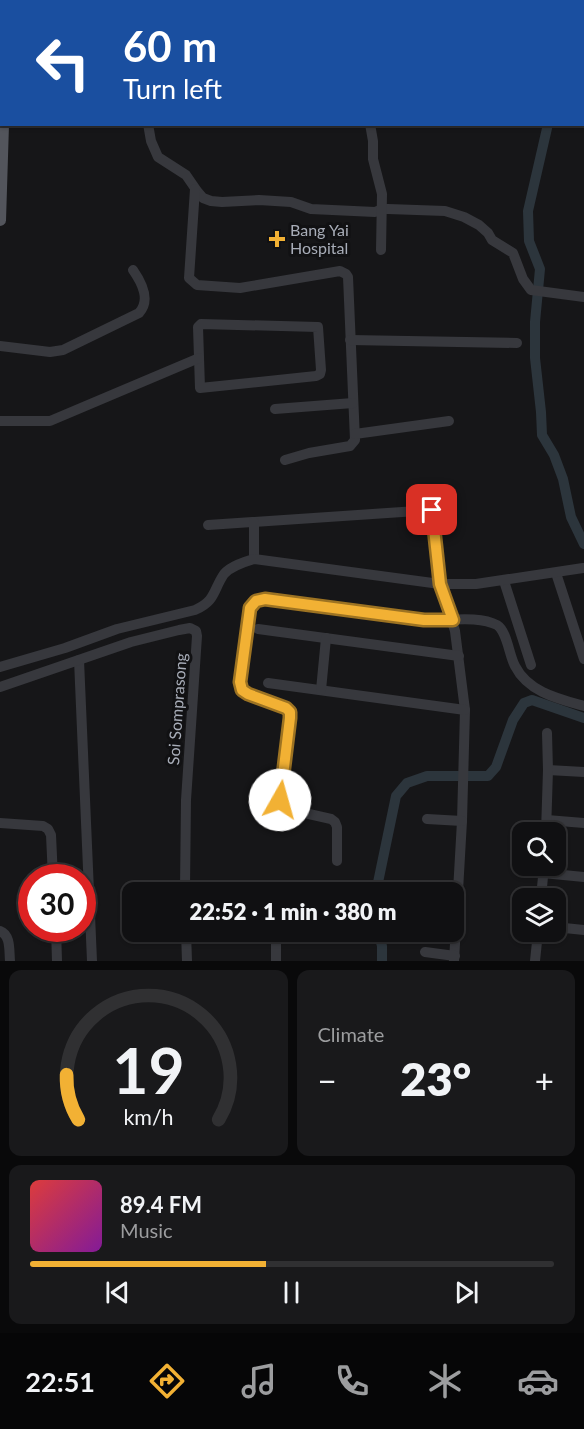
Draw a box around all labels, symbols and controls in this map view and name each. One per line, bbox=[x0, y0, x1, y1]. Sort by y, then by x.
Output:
text: 60 m bbox=[123, 21, 217, 71]
icon: left bbox=[24, 24, 102, 102]
text: Turn left bbox=[123, 72, 222, 105]
place label: Bang Yai Hospital bbox=[290, 220, 349, 257]
marker: Bang Yai Hospital bbox=[268, 230, 286, 248]
pin bbox=[406, 484, 457, 535]
icon: arrive bbox=[415, 493, 448, 526]
street label: Soi Somprasong bbox=[163, 652, 190, 766]
position arrow bbox=[248, 768, 312, 832]
map controls bbox=[512, 822, 566, 942]
button: search bbox=[512, 822, 566, 876]
speed limit sign: 30 bbox=[18, 864, 96, 942]
button: layers bbox=[512, 888, 566, 942]
text: 22:52 · 1 min · 380 m bbox=[190, 898, 396, 925]
text: Climate bbox=[318, 1022, 384, 1046]
text: 19 bbox=[112, 1032, 184, 1107]
text: 23° bbox=[400, 1052, 471, 1106]
text: − bbox=[318, 1060, 337, 1100]
text: + bbox=[535, 1060, 554, 1100]
text: km/h bbox=[123, 1104, 173, 1130]
text: 89.4 FM bbox=[120, 1191, 202, 1218]
text: Music bbox=[120, 1218, 173, 1242]
icon: previous bbox=[101, 1276, 134, 1309]
icon: pause bbox=[275, 1276, 308, 1309]
icon: next bbox=[450, 1276, 483, 1309]
icon: directions bbox=[146, 1360, 188, 1402]
icon: music bbox=[238, 1360, 280, 1402]
icon: phone bbox=[331, 1360, 373, 1402]
icon: climate bbox=[424, 1360, 466, 1402]
icon: car bbox=[517, 1360, 559, 1402]
text: 22:51 bbox=[25, 1365, 95, 1398]

